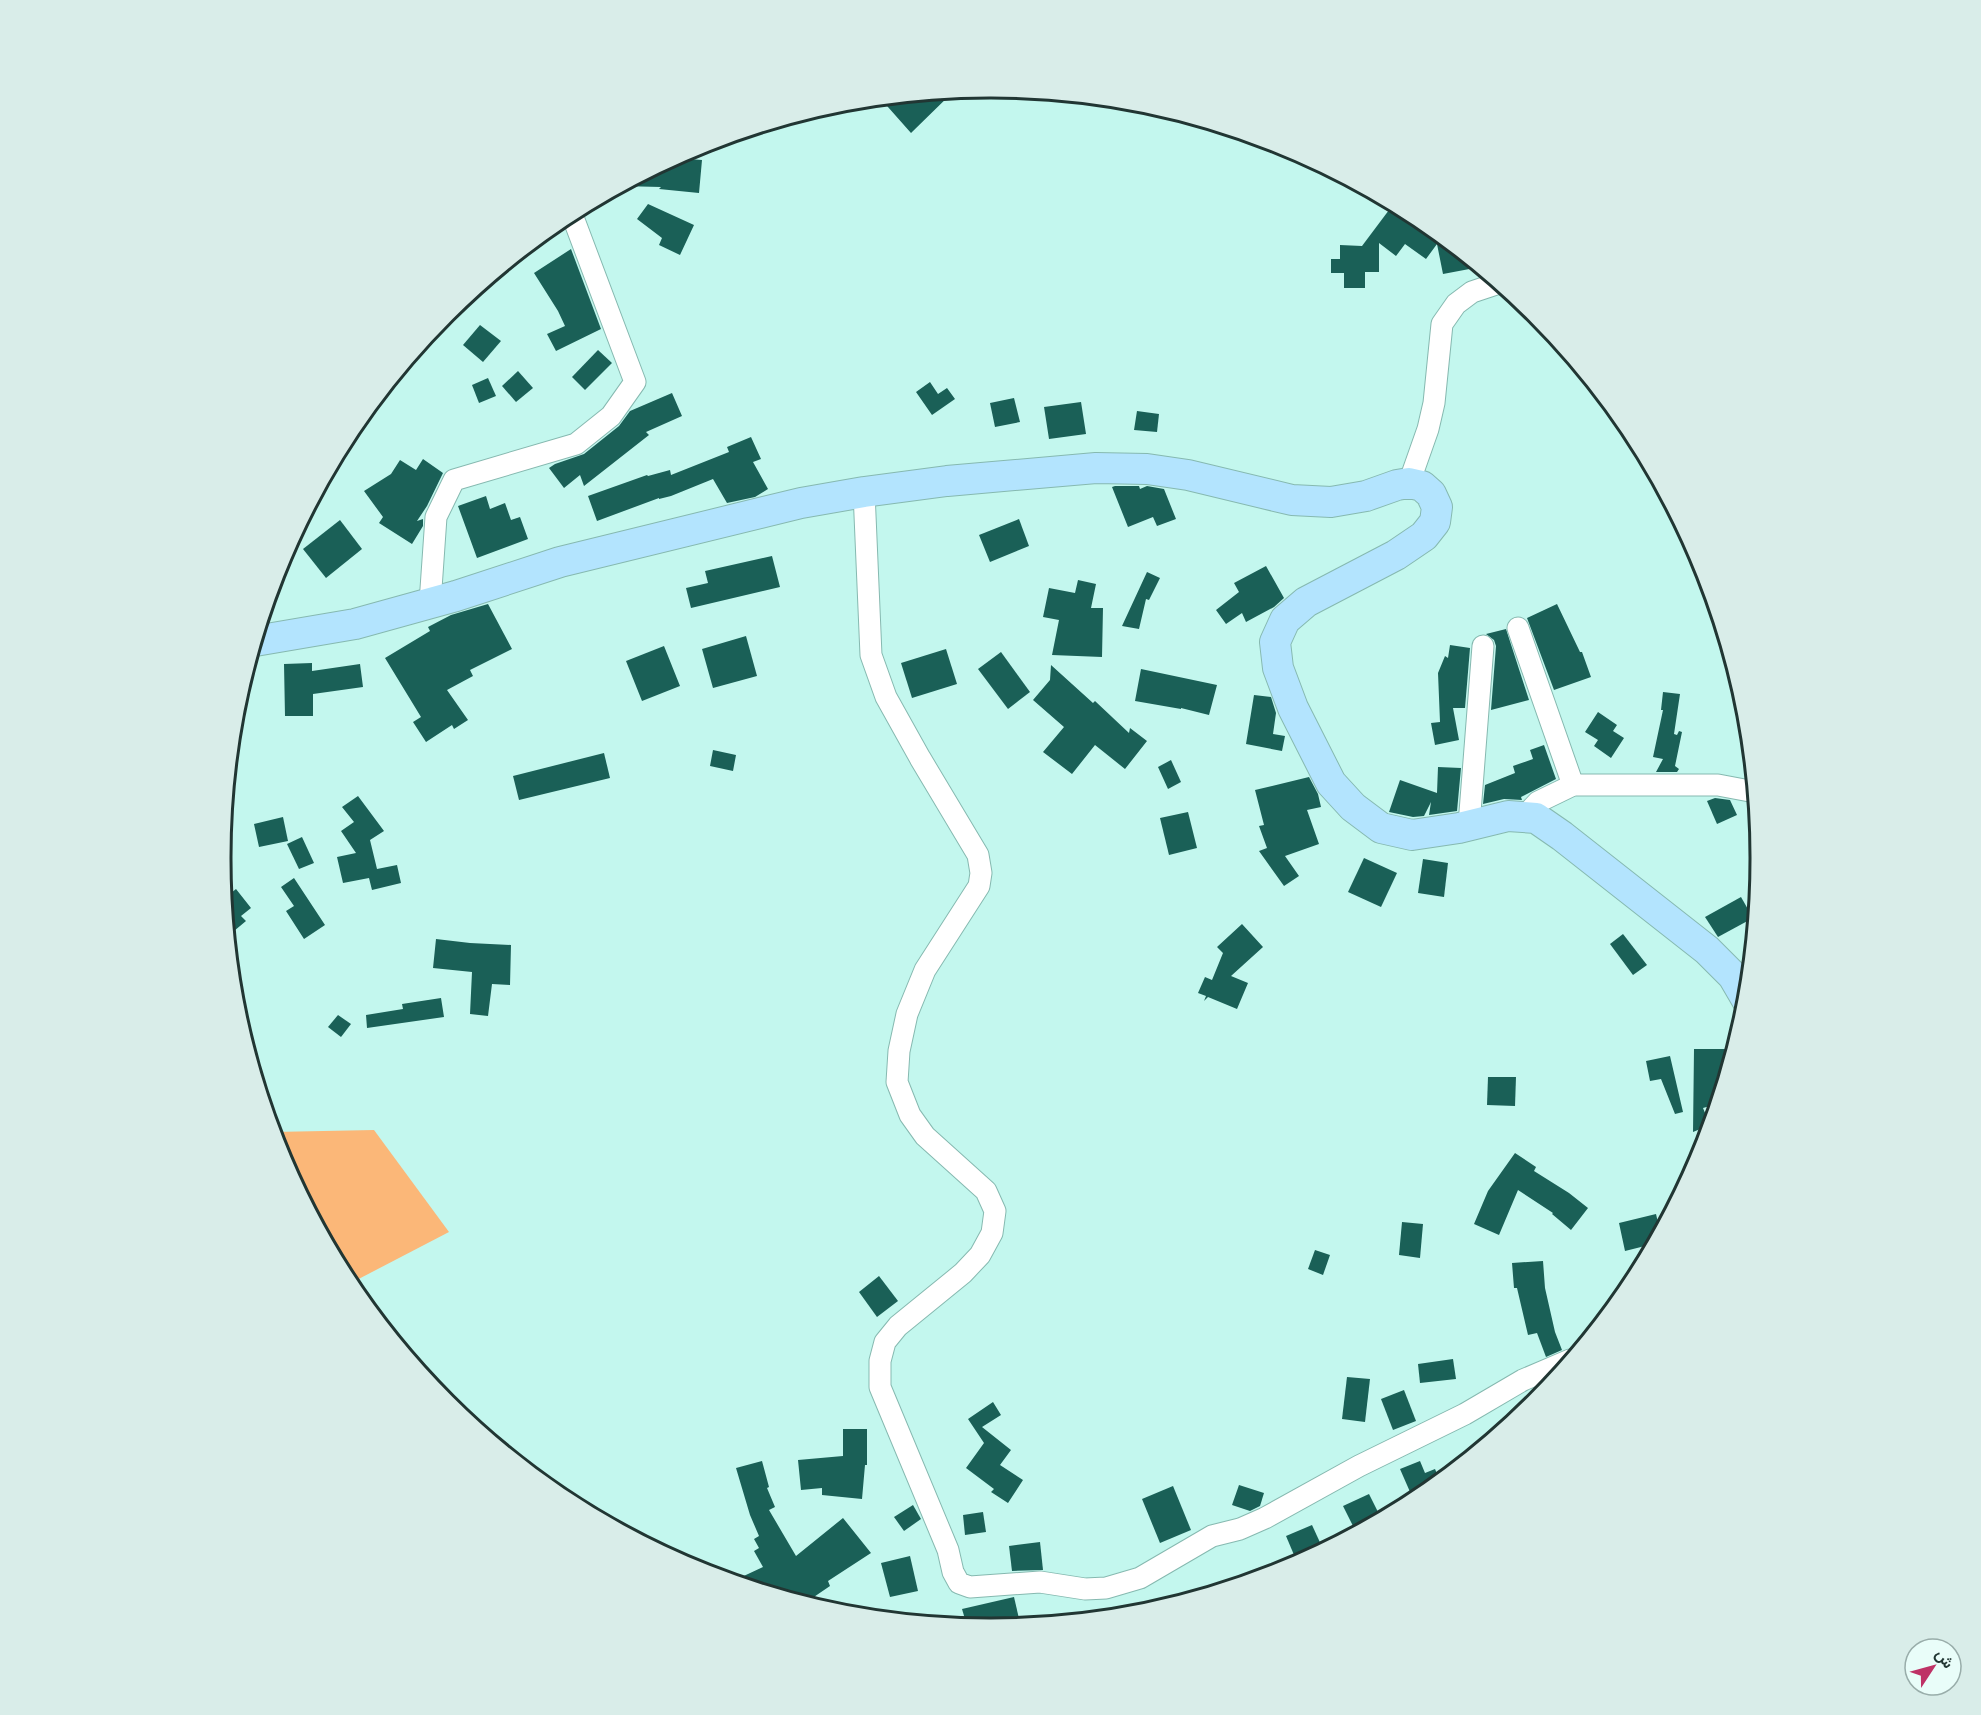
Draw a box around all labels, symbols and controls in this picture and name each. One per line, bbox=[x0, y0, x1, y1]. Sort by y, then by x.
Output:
north arrow bbox=[1903, 1637, 1963, 1697]
text: ش bbox=[1931, 1645, 1958, 1672]

